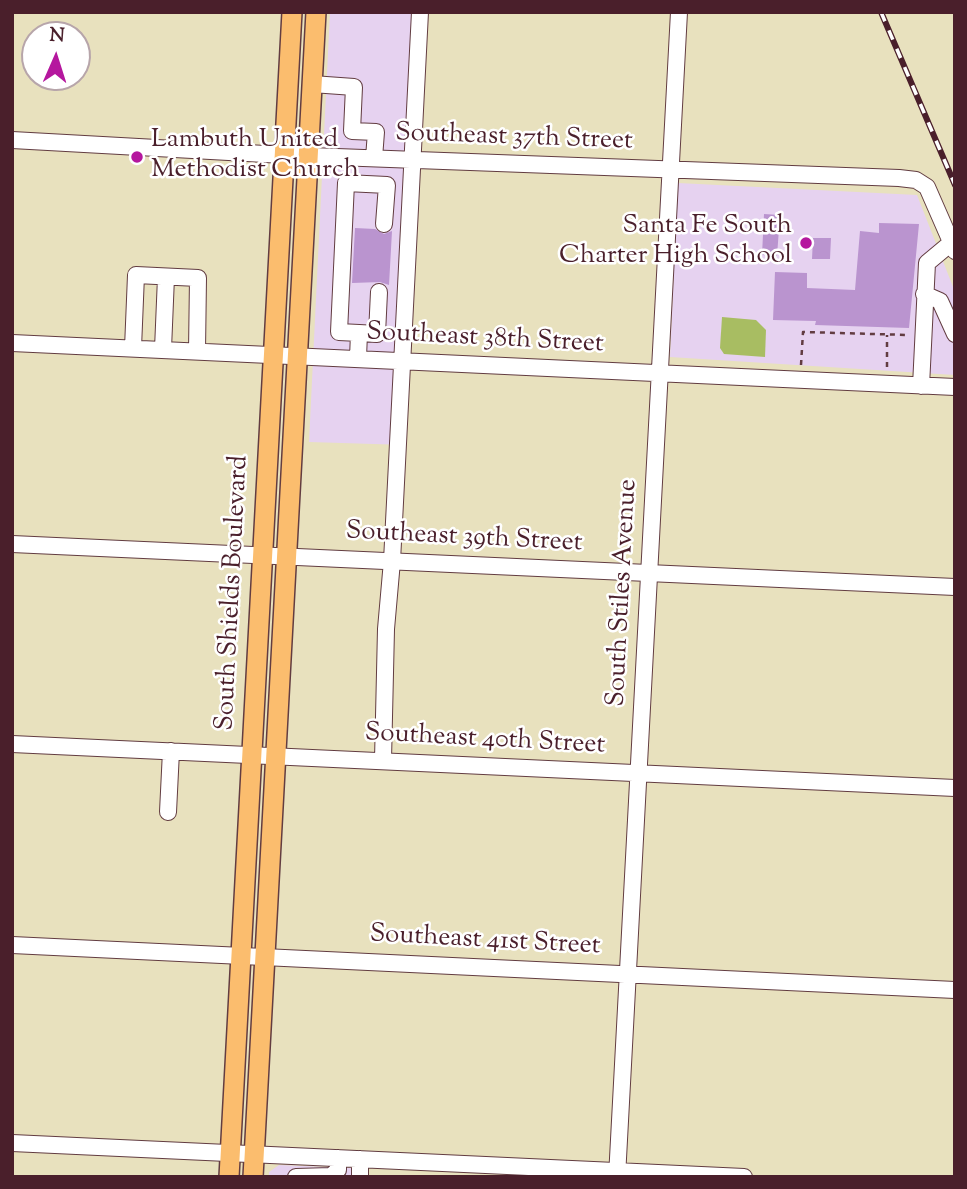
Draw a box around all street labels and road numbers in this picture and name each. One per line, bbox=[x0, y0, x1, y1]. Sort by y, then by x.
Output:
street label: Southeast 37th Street bbox=[395, 119, 633, 159]
street label: Southeast 38th Street bbox=[366, 318, 604, 362]
street label: South Shields Boulevard bbox=[211, 454, 257, 732]
street label: South Stiles Avenue bbox=[602, 478, 646, 708]
street label: Southeast 39th Street bbox=[345, 517, 583, 561]
street label: Southeast 40th Street bbox=[364, 719, 606, 763]
street label: Southeast 41st Street bbox=[369, 920, 601, 964]

